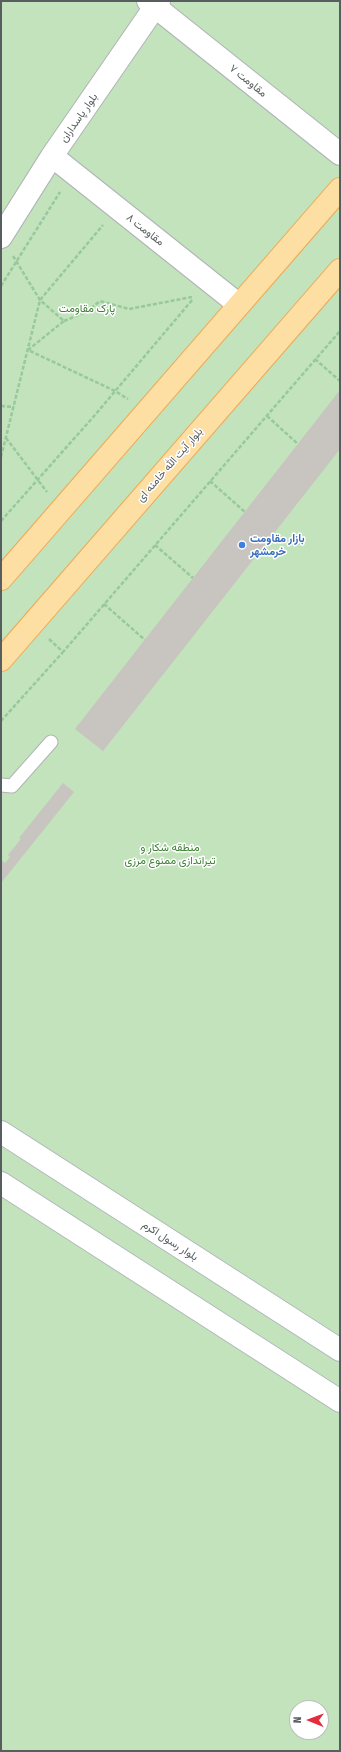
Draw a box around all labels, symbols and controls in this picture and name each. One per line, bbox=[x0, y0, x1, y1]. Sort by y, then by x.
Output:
street label: مقاومت ۷ bbox=[227, 62, 269, 100]
street label: بلوار پاسداران bbox=[57, 91, 101, 145]
street label: مقاومت ۸ bbox=[124, 211, 166, 249]
park label: پارک مقاومت bbox=[59, 302, 115, 316]
street label: بلوار آیت الله خامنه ای bbox=[134, 425, 206, 505]
place label: بازار مقاومت خرمشهر bbox=[250, 532, 305, 558]
marker: بازار مقاومت خرمشهر bbox=[237, 540, 247, 550]
park label: منطقه شکار و تیراندازی ممنوع مرزی bbox=[124, 841, 216, 867]
street label: بلوار رسول اکرم bbox=[140, 1218, 200, 1264]
north arrow bbox=[289, 1700, 329, 1740]
text: N bbox=[291, 1716, 304, 1723]

